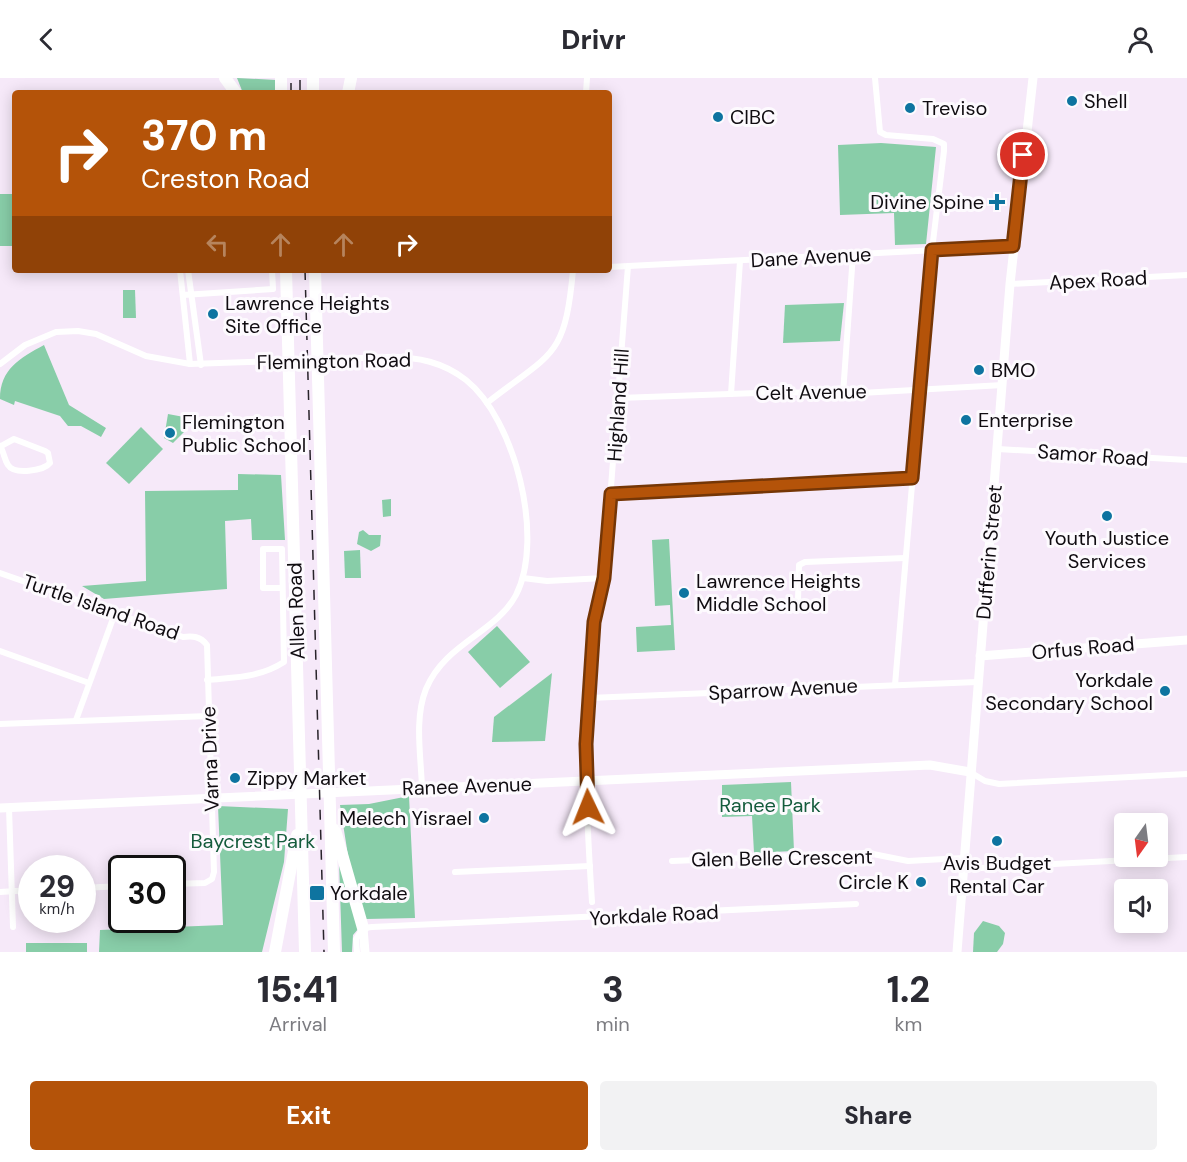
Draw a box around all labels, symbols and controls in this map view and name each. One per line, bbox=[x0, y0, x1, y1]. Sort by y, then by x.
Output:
text: Drivr bbox=[561, 22, 626, 57]
icon: back bbox=[30, 23, 63, 56]
icon: person bbox=[1124, 23, 1157, 56]
place label: Shell bbox=[1084, 88, 1127, 114]
marker: Shell bbox=[1065, 94, 1079, 108]
place label: Treviso bbox=[922, 95, 987, 121]
marker: Treviso bbox=[903, 101, 917, 115]
place label: CIBC bbox=[730, 104, 775, 130]
text: 370 m bbox=[141, 108, 267, 163]
marker: CIBC bbox=[711, 110, 725, 124]
icon: right bbox=[42, 114, 120, 192]
pin bbox=[997, 129, 1048, 180]
icon: arrive bbox=[1006, 138, 1039, 171]
text: Creston Road bbox=[141, 161, 310, 196]
place label: Divine Spine bbox=[870, 189, 984, 215]
marker: Divine Spine bbox=[988, 193, 1006, 211]
icon: left bbox=[201, 228, 234, 261]
icon: ahead bbox=[264, 228, 297, 261]
icon: ahead bbox=[327, 228, 360, 261]
icon: right bbox=[390, 228, 423, 261]
street label: Dane Avenue bbox=[750, 241, 872, 273]
street label: Apex Road bbox=[1048, 264, 1148, 296]
place label: Lawrence Heights Site Office bbox=[225, 290, 390, 339]
marker: Lawrence Heights Site Office bbox=[206, 307, 220, 321]
street label: Flemington Road bbox=[257, 347, 411, 375]
street label: Highland Hill bbox=[601, 348, 635, 462]
place label: BMO bbox=[991, 357, 1035, 383]
marker: BMO bbox=[972, 363, 986, 377]
street label: Celt Avenue bbox=[755, 378, 867, 406]
place label: Enterprise bbox=[978, 407, 1073, 433]
place label: Flemington Public School bbox=[182, 409, 306, 458]
marker: Enterprise bbox=[959, 413, 973, 427]
marker: Flemington Public School bbox=[163, 426, 177, 440]
street label: Samor Road bbox=[1037, 438, 1149, 472]
street label: Dufferin Street bbox=[970, 483, 1008, 621]
marker: Youth Justice Services bbox=[1100, 509, 1114, 523]
place label: Youth Justice Services bbox=[1045, 525, 1169, 574]
street label: Allen Road bbox=[281, 562, 311, 660]
street label: Turtle Island Road bbox=[19, 568, 183, 646]
place label: Lawrence Heights Middle School bbox=[696, 568, 861, 617]
marker: Lawrence Heights Middle School bbox=[677, 586, 691, 600]
street label: Orfus Road bbox=[1031, 631, 1135, 665]
place label: Yorkdale Secondary School bbox=[985, 667, 1153, 716]
street label: Sparrow Avenue bbox=[708, 672, 858, 706]
marker: Yorkdale Secondary School bbox=[1158, 684, 1172, 698]
street label: Varna Drive bbox=[195, 706, 225, 812]
place label: Zippy Market bbox=[247, 765, 367, 791]
marker: Zippy Market bbox=[228, 771, 242, 785]
street label: Ranee Avenue bbox=[402, 771, 532, 801]
position arrow bbox=[556, 775, 620, 839]
park label: Ranee Park bbox=[719, 792, 821, 818]
place label: Melech Yisrael bbox=[339, 805, 472, 831]
marker: Melech Yisrael bbox=[477, 811, 491, 825]
north arrow bbox=[1114, 813, 1168, 867]
map controls bbox=[1114, 813, 1168, 933]
park label: Baycrest Park bbox=[191, 828, 315, 854]
marker: Avis Budget Rental Car bbox=[990, 834, 1004, 848]
street label: Glen Belle Crescent bbox=[691, 843, 873, 873]
place label: Avis Budget Rental Car bbox=[943, 850, 1051, 899]
speed limit sign: 30 bbox=[108, 855, 186, 933]
text: 29 bbox=[39, 867, 75, 906]
place label: Circle K bbox=[839, 869, 909, 895]
marker: Circle K bbox=[914, 875, 928, 889]
button: sound bbox=[1114, 879, 1168, 933]
place label: Yorkdale bbox=[330, 880, 408, 906]
marker: Yorkdale bbox=[308, 884, 326, 902]
text: km/h bbox=[39, 899, 75, 919]
street label: Yorkdale Road bbox=[589, 899, 719, 931]
text: 15:41 bbox=[257, 966, 339, 1013]
text: 3 bbox=[602, 966, 624, 1013]
text: 1.2 bbox=[887, 966, 930, 1013]
text: Arrival bbox=[269, 1011, 327, 1037]
text: min bbox=[596, 1011, 630, 1037]
text: km bbox=[894, 1011, 922, 1037]
button: Exit bbox=[30, 1081, 588, 1150]
button: Share bbox=[600, 1081, 1157, 1150]

